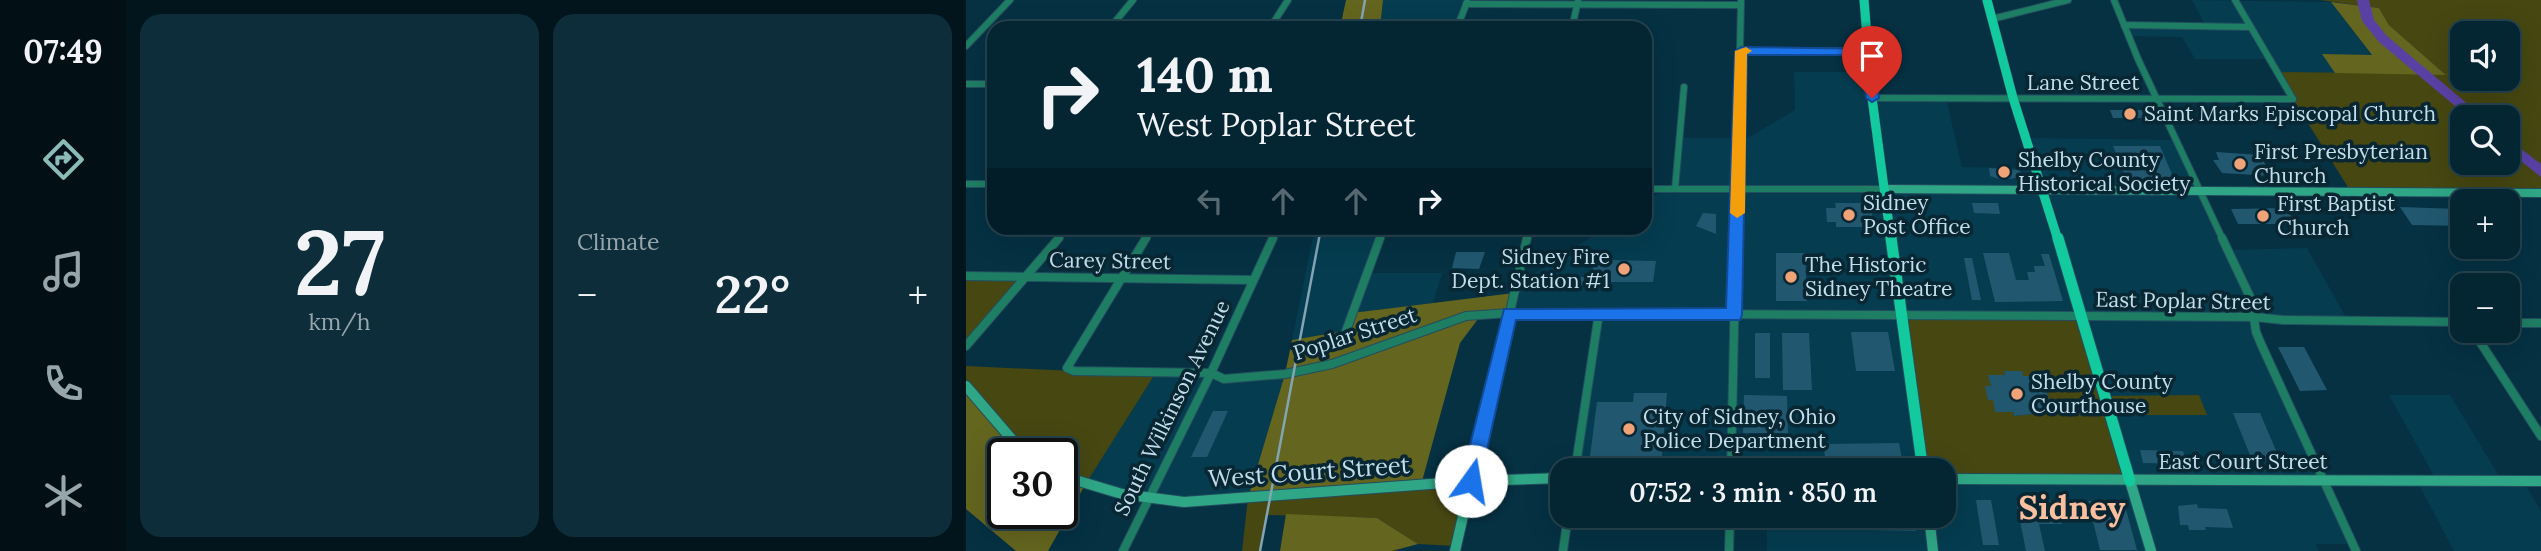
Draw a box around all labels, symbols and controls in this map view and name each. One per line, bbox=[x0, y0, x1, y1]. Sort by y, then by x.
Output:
map controls bbox=[2450, 21, 2520, 343]
button: sound bbox=[2450, 21, 2520, 91]
pin bbox=[1842, 26, 1902, 98]
text: 07:49 bbox=[23, 31, 103, 72]
icon: arrive bbox=[1853, 37, 1891, 75]
text: 140 m bbox=[1137, 43, 1273, 105]
icon: right bbox=[1022, 49, 1113, 140]
street label: Lane Street bbox=[2027, 69, 2140, 96]
place label: Saint Marks Episcopal Church bbox=[2144, 100, 2436, 127]
text: West Poplar Street bbox=[1137, 104, 1416, 145]
button: search bbox=[2450, 105, 2520, 175]
marker: Saint Marks Episcopal Church bbox=[2122, 106, 2138, 122]
icon: directions bbox=[39, 135, 88, 184]
place label: First Presbyterian Church bbox=[2254, 138, 2428, 189]
place label: Shelby County Historical Society bbox=[2018, 146, 2190, 197]
marker: First Presbyterian Church bbox=[2232, 156, 2248, 172]
marker: Shelby County Historical Society bbox=[1996, 164, 2012, 180]
icon: left bbox=[1191, 182, 1229, 220]
icon: ahead bbox=[1264, 182, 1302, 220]
icon: ahead bbox=[1337, 182, 1375, 220]
icon: right bbox=[1410, 182, 1448, 220]
place label: Sidney Post Office bbox=[1863, 189, 1971, 240]
button: + bbox=[2450, 189, 2520, 259]
place label: First Baptist Church bbox=[2277, 190, 2396, 241]
text: 27 bbox=[294, 203, 385, 320]
marker: Sidney Post Office bbox=[1841, 207, 1857, 223]
marker: First Baptist Church bbox=[2255, 208, 2271, 224]
text: Climate bbox=[577, 227, 659, 256]
place label: Sidney Fire Dept. Station #1 bbox=[1451, 243, 1610, 294]
street label: Carey Street bbox=[1049, 246, 1172, 275]
icon: music bbox=[39, 247, 88, 296]
place label: The Historic Sidney Theatre bbox=[1805, 251, 1952, 302]
text: 22° bbox=[715, 261, 790, 327]
marker: Sidney Fire Dept. Station #1 bbox=[1616, 261, 1632, 277]
marker: The Historic Sidney Theatre bbox=[1783, 269, 1799, 285]
text: − bbox=[577, 271, 597, 319]
text: + bbox=[908, 271, 928, 319]
button: − bbox=[2450, 273, 2520, 343]
street label: East Poplar Street bbox=[2095, 285, 2272, 316]
street label: South Wilkinson Avenue bbox=[1108, 296, 1236, 520]
street label: Poplar Street bbox=[1290, 301, 1421, 366]
text: km/h bbox=[308, 307, 371, 336]
icon: phone bbox=[39, 359, 88, 408]
place label: Shelby County Courthouse bbox=[2031, 368, 2173, 419]
marker: Shelby County Courthouse bbox=[2009, 386, 2025, 402]
place label: City of Sidney, Ohio Police Department bbox=[1643, 403, 1836, 454]
marker: City of Sidney, Ohio Police Department bbox=[1621, 421, 1637, 437]
speed limit sign: 30 bbox=[987, 438, 1078, 529]
position arrow bbox=[1434, 444, 1508, 518]
street label: East Court Street bbox=[2158, 448, 2328, 475]
street label: West Court Street bbox=[1207, 449, 1412, 494]
icon: climate bbox=[39, 471, 88, 520]
text: 07:52 · 3 min · 850 m bbox=[1629, 476, 1877, 509]
district label: Sidney bbox=[2019, 486, 2126, 528]

